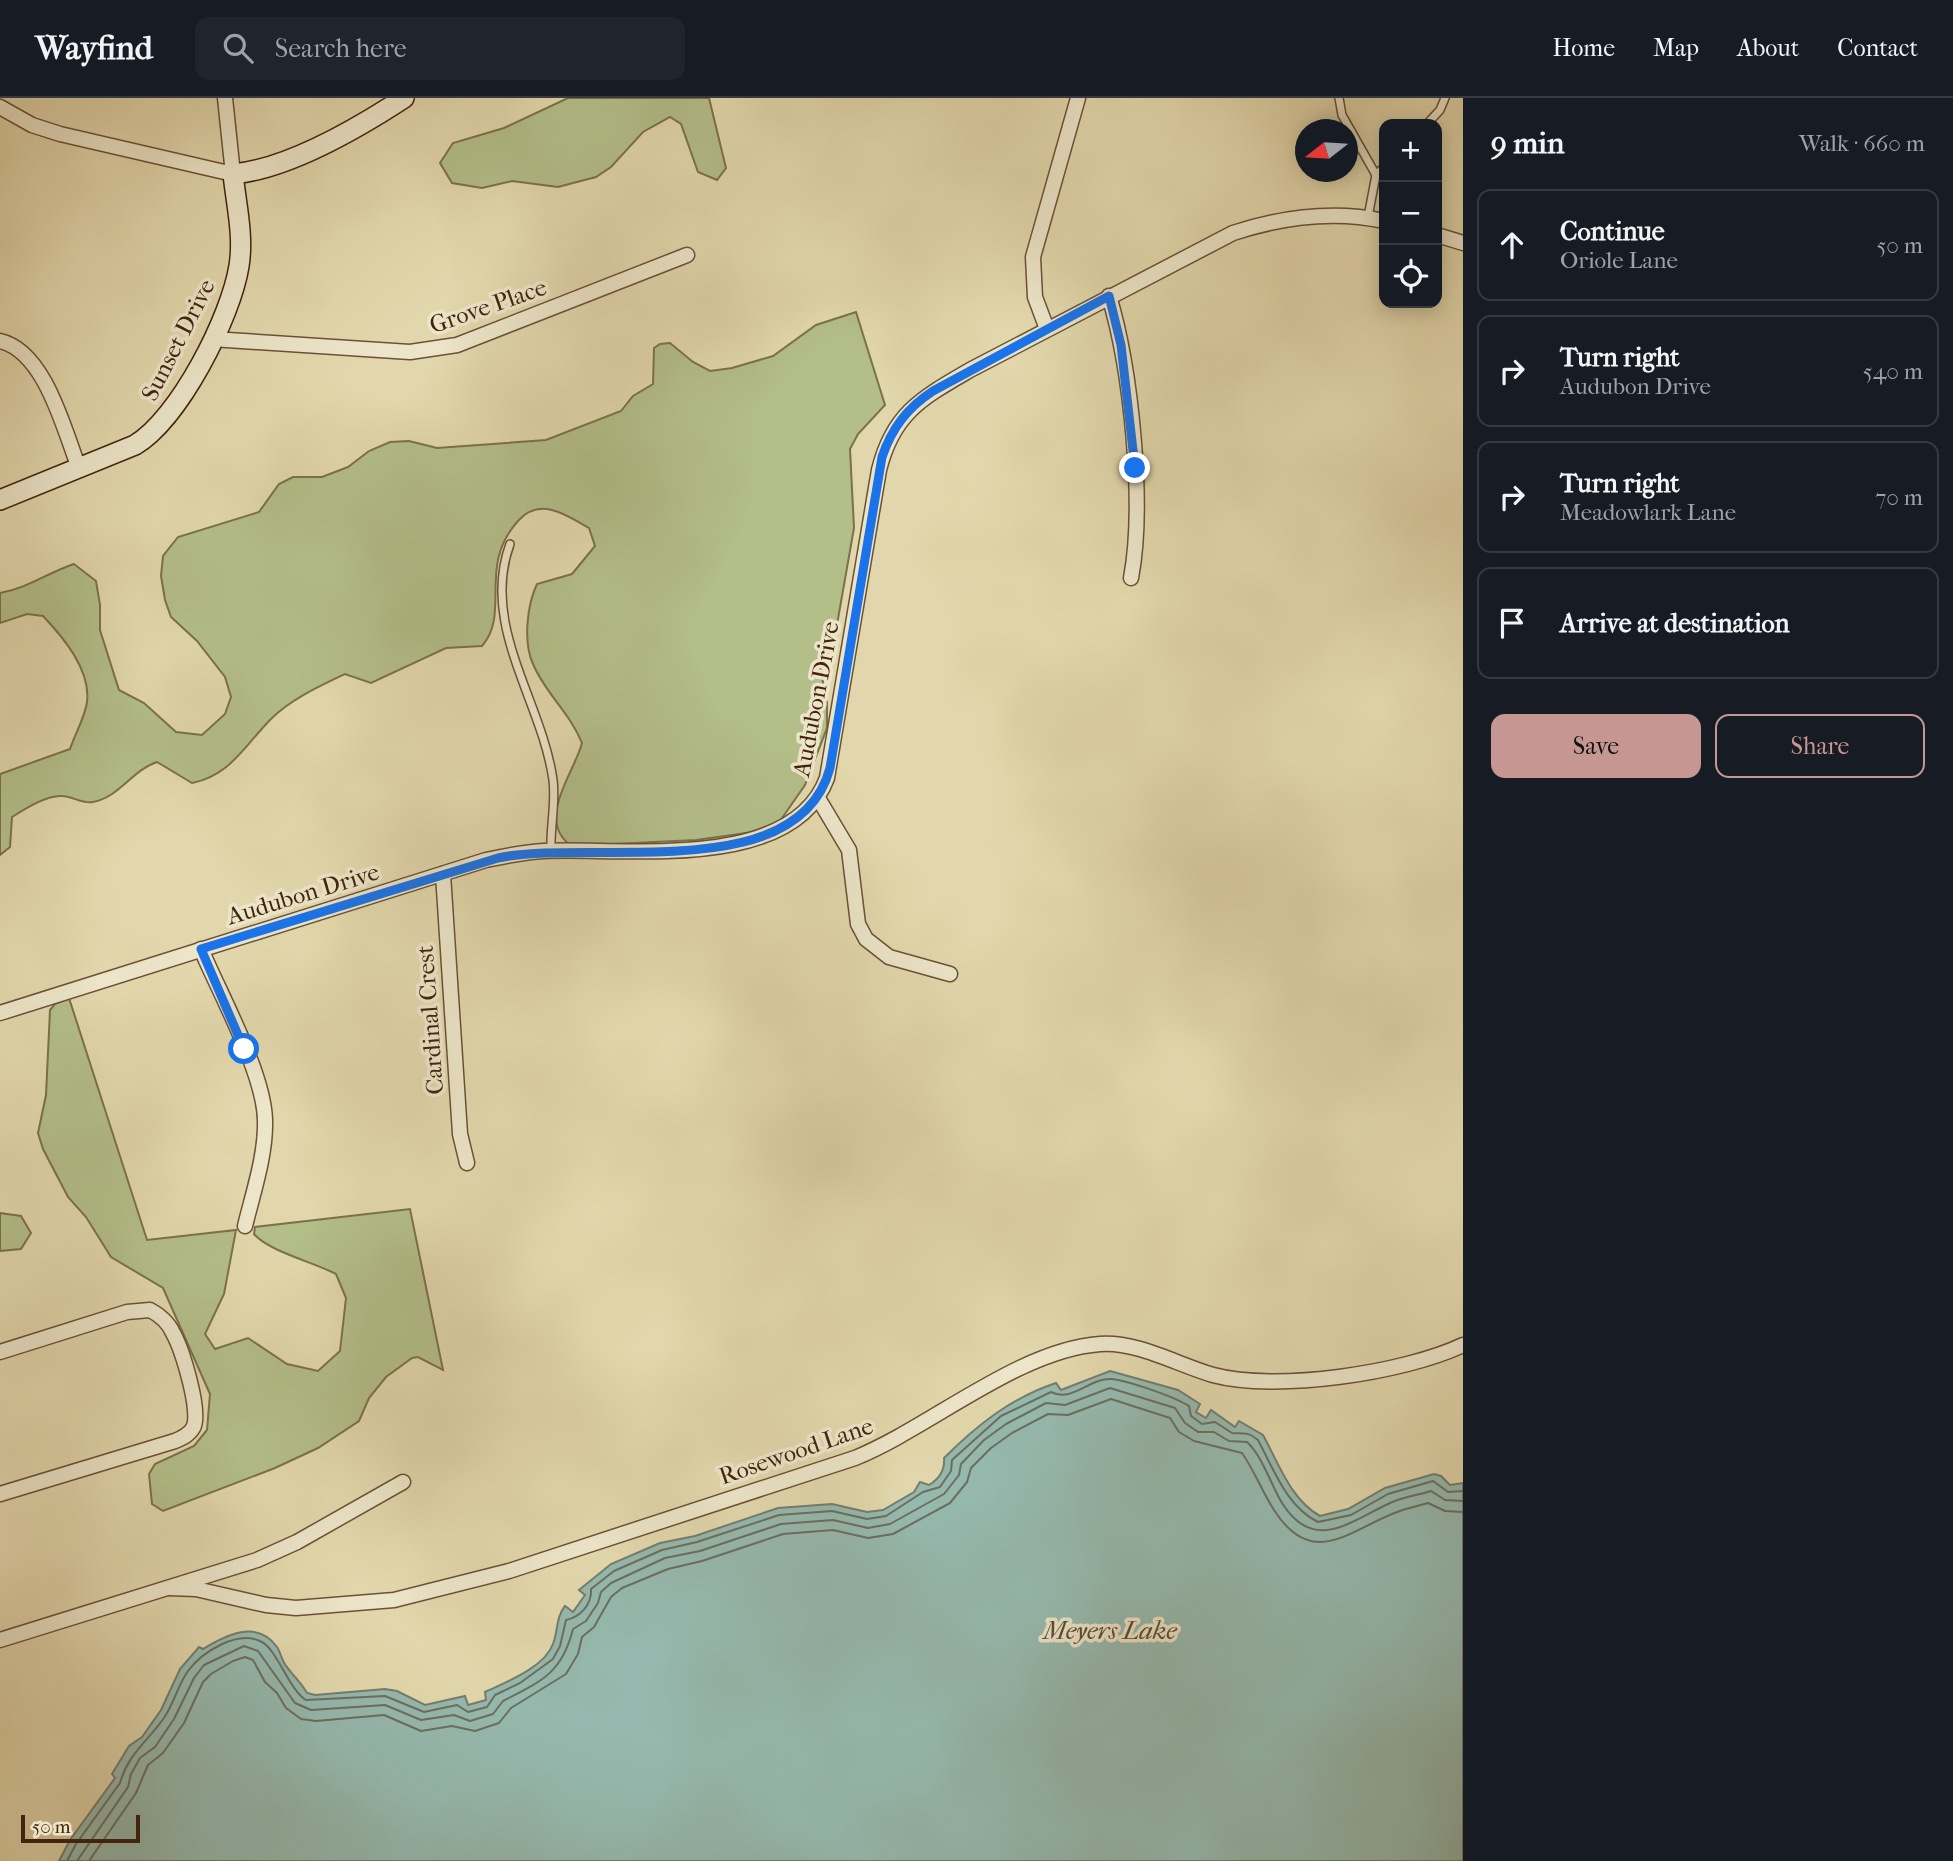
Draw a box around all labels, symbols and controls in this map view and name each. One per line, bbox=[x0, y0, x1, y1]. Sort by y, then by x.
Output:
search box bbox=[195, 17, 685, 80]
text: Wayfind bbox=[35, 29, 153, 68]
icon: search bbox=[219, 29, 257, 67]
text: Search here bbox=[275, 33, 407, 64]
text: Home bbox=[1553, 34, 1615, 62]
text: Map bbox=[1653, 34, 1699, 62]
text: About bbox=[1737, 34, 1799, 62]
text: Contact bbox=[1837, 34, 1918, 62]
north arrow bbox=[1295, 119, 1358, 182]
map controls bbox=[1379, 119, 1442, 308]
button: + bbox=[1379, 119, 1442, 182]
text: 9 min bbox=[1491, 126, 1564, 161]
text: Walk · 660 m bbox=[1799, 130, 1925, 157]
button: − bbox=[1379, 182, 1442, 245]
text: Continue bbox=[1560, 216, 1665, 247]
icon: ahead bbox=[1493, 226, 1531, 264]
text: 50 m bbox=[1876, 232, 1923, 259]
button: locate bbox=[1379, 245, 1442, 308]
text: Oriole Lane bbox=[1560, 247, 1678, 274]
street label: Grove Place bbox=[426, 273, 550, 339]
street label: Sunset Drive bbox=[135, 274, 221, 406]
text: Turn right bbox=[1560, 342, 1680, 373]
icon: right bbox=[1493, 352, 1531, 390]
text: 540 m bbox=[1863, 358, 1923, 385]
text: Audubon Drive bbox=[1560, 373, 1711, 400]
route end bbox=[1119, 452, 1150, 483]
text: Turn right bbox=[1560, 468, 1680, 499]
icon: right bbox=[1493, 478, 1531, 516]
text: 70 m bbox=[1875, 484, 1923, 511]
text: Meadowlark Lane bbox=[1560, 499, 1736, 526]
icon: arrive bbox=[1493, 604, 1531, 642]
text: Arrive at destination bbox=[1560, 608, 1790, 639]
street label: Audubon Drive bbox=[787, 619, 845, 780]
button: Save bbox=[1491, 714, 1701, 778]
button: Share bbox=[1715, 714, 1925, 778]
street label: Audubon Drive bbox=[223, 858, 383, 931]
street label: Cardinal Crest bbox=[411, 944, 449, 1096]
route start bbox=[228, 1033, 259, 1064]
street label: Rosewood Lane bbox=[715, 1412, 877, 1490]
water label: Meyers Lake bbox=[1041, 1615, 1178, 1646]
scale bar bbox=[21, 1812, 140, 1844]
text: 50 m bbox=[32, 1816, 71, 1838]

